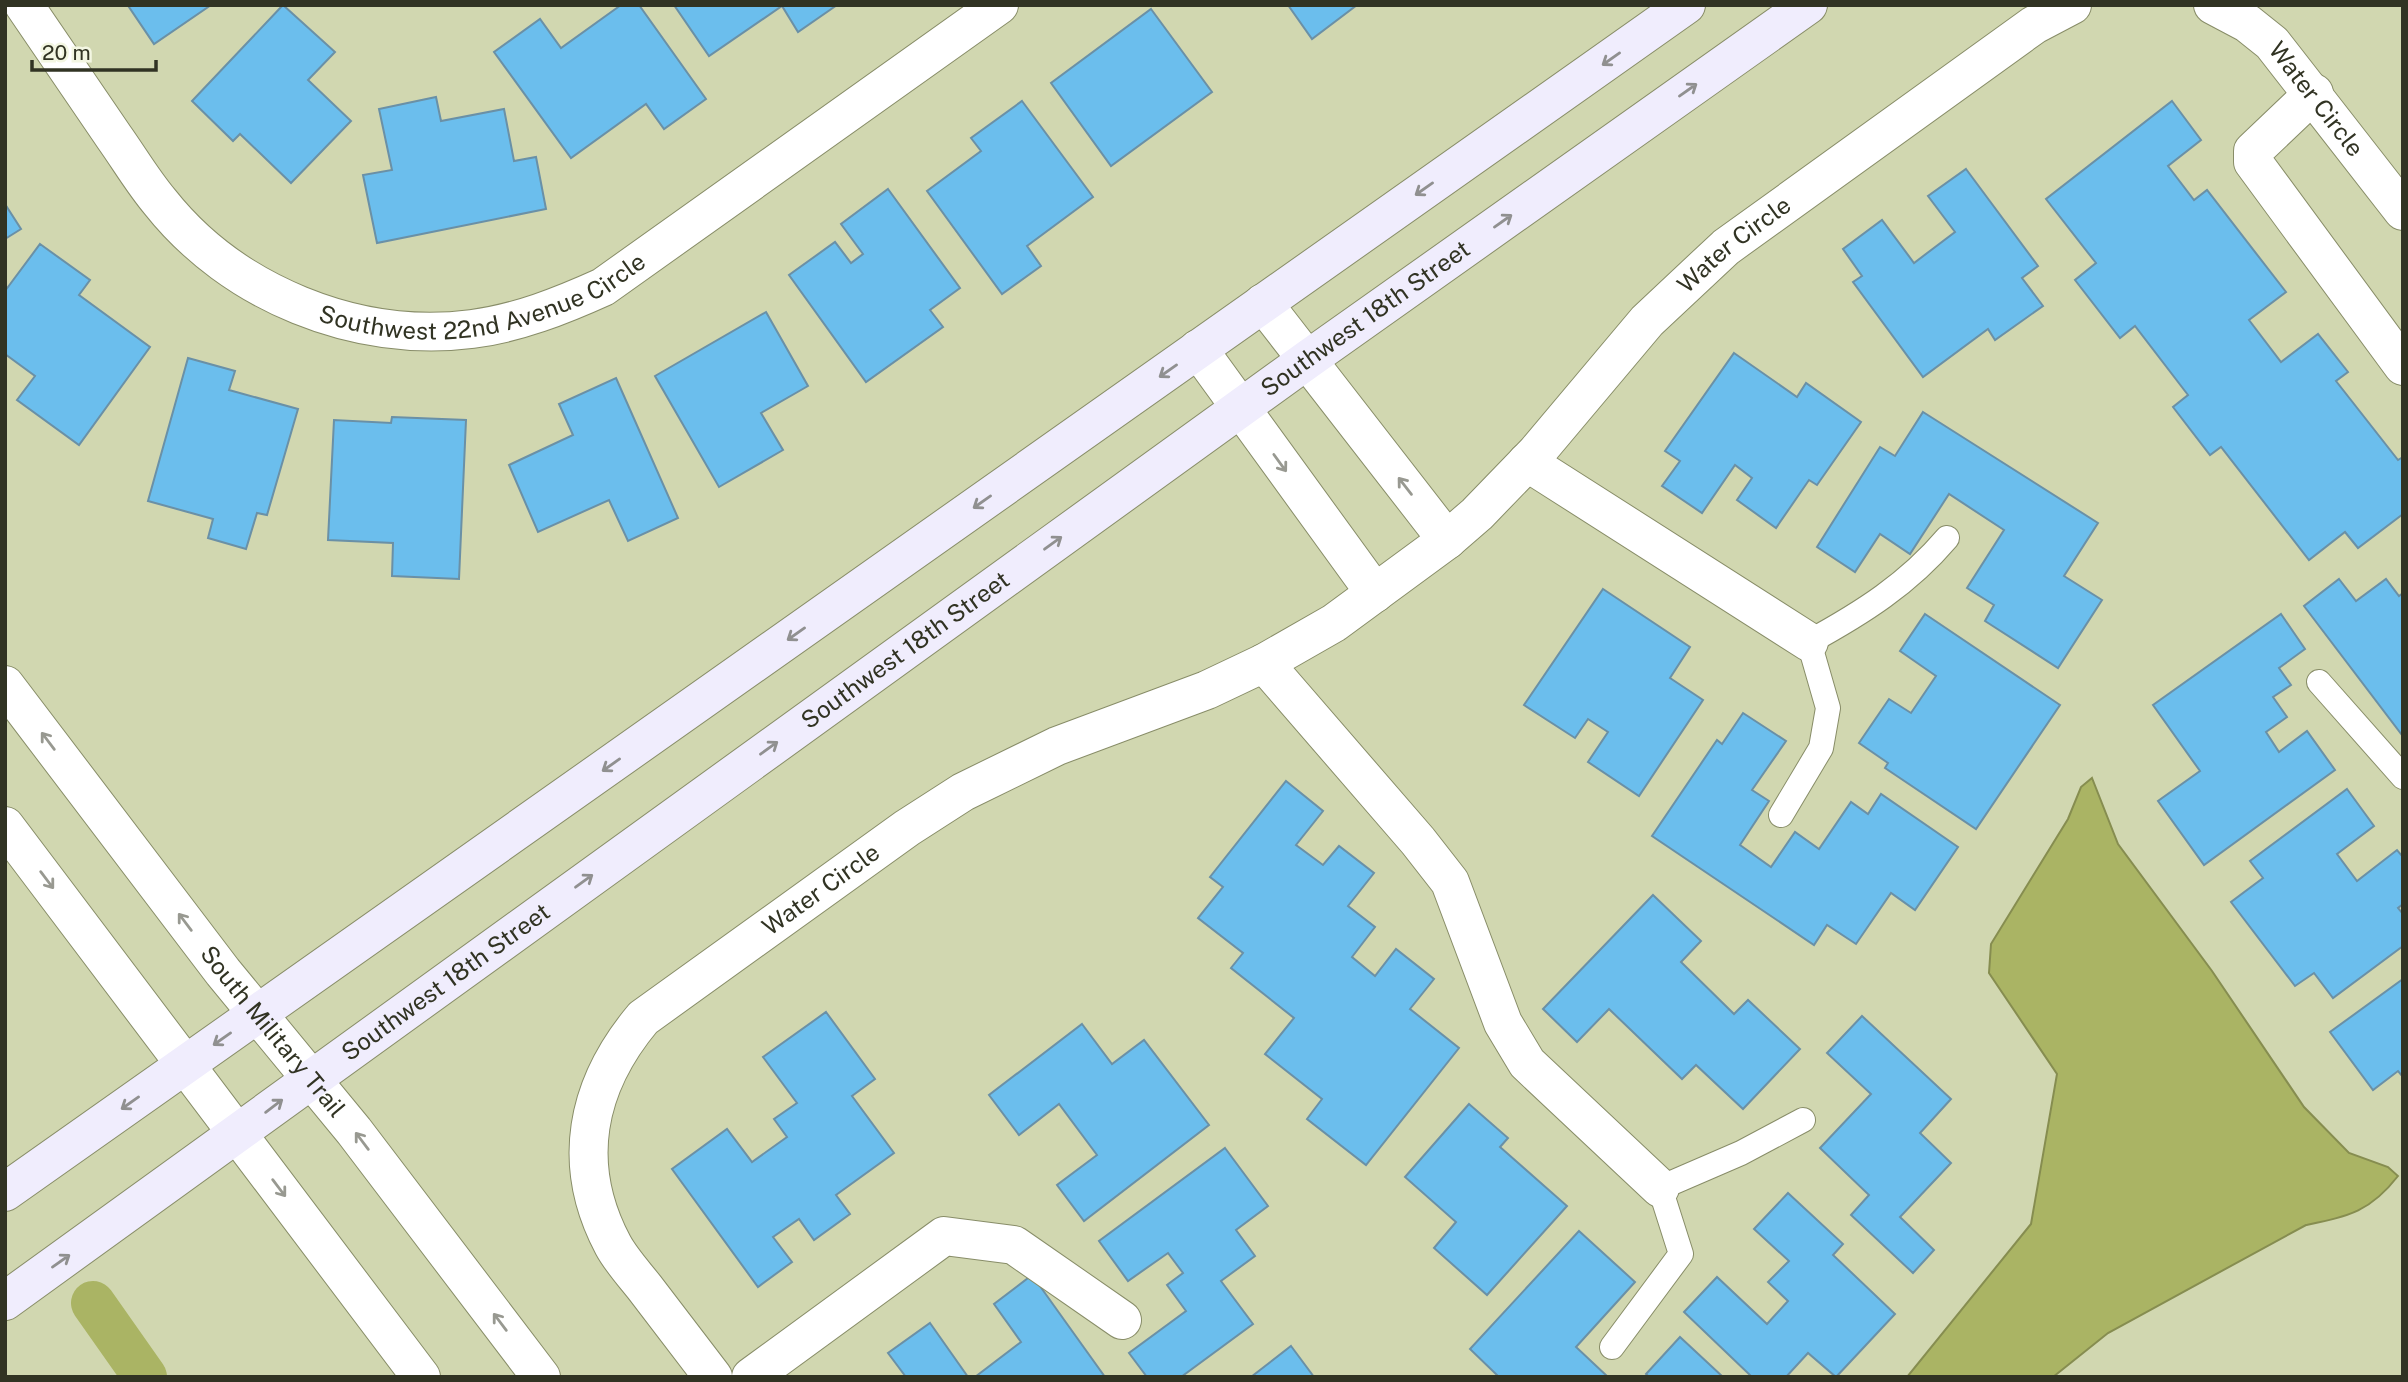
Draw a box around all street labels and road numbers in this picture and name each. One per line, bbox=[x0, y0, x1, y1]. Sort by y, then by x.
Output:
street label: Water Circle bbox=[2263, 36, 2370, 162]
street label: Water Circle bbox=[1671, 190, 1796, 298]
street label: Southwest 18th Street bbox=[1255, 234, 1475, 402]
street label: Southwest 22nd Avenue Circle bbox=[316, 247, 650, 345]
street label: Southwest 18th Street bbox=[795, 565, 1014, 734]
street label: Water Circle bbox=[757, 837, 885, 940]
street label: Southwest 18th Street bbox=[336, 897, 555, 1066]
street label: South Military Trail bbox=[195, 940, 352, 1122]

